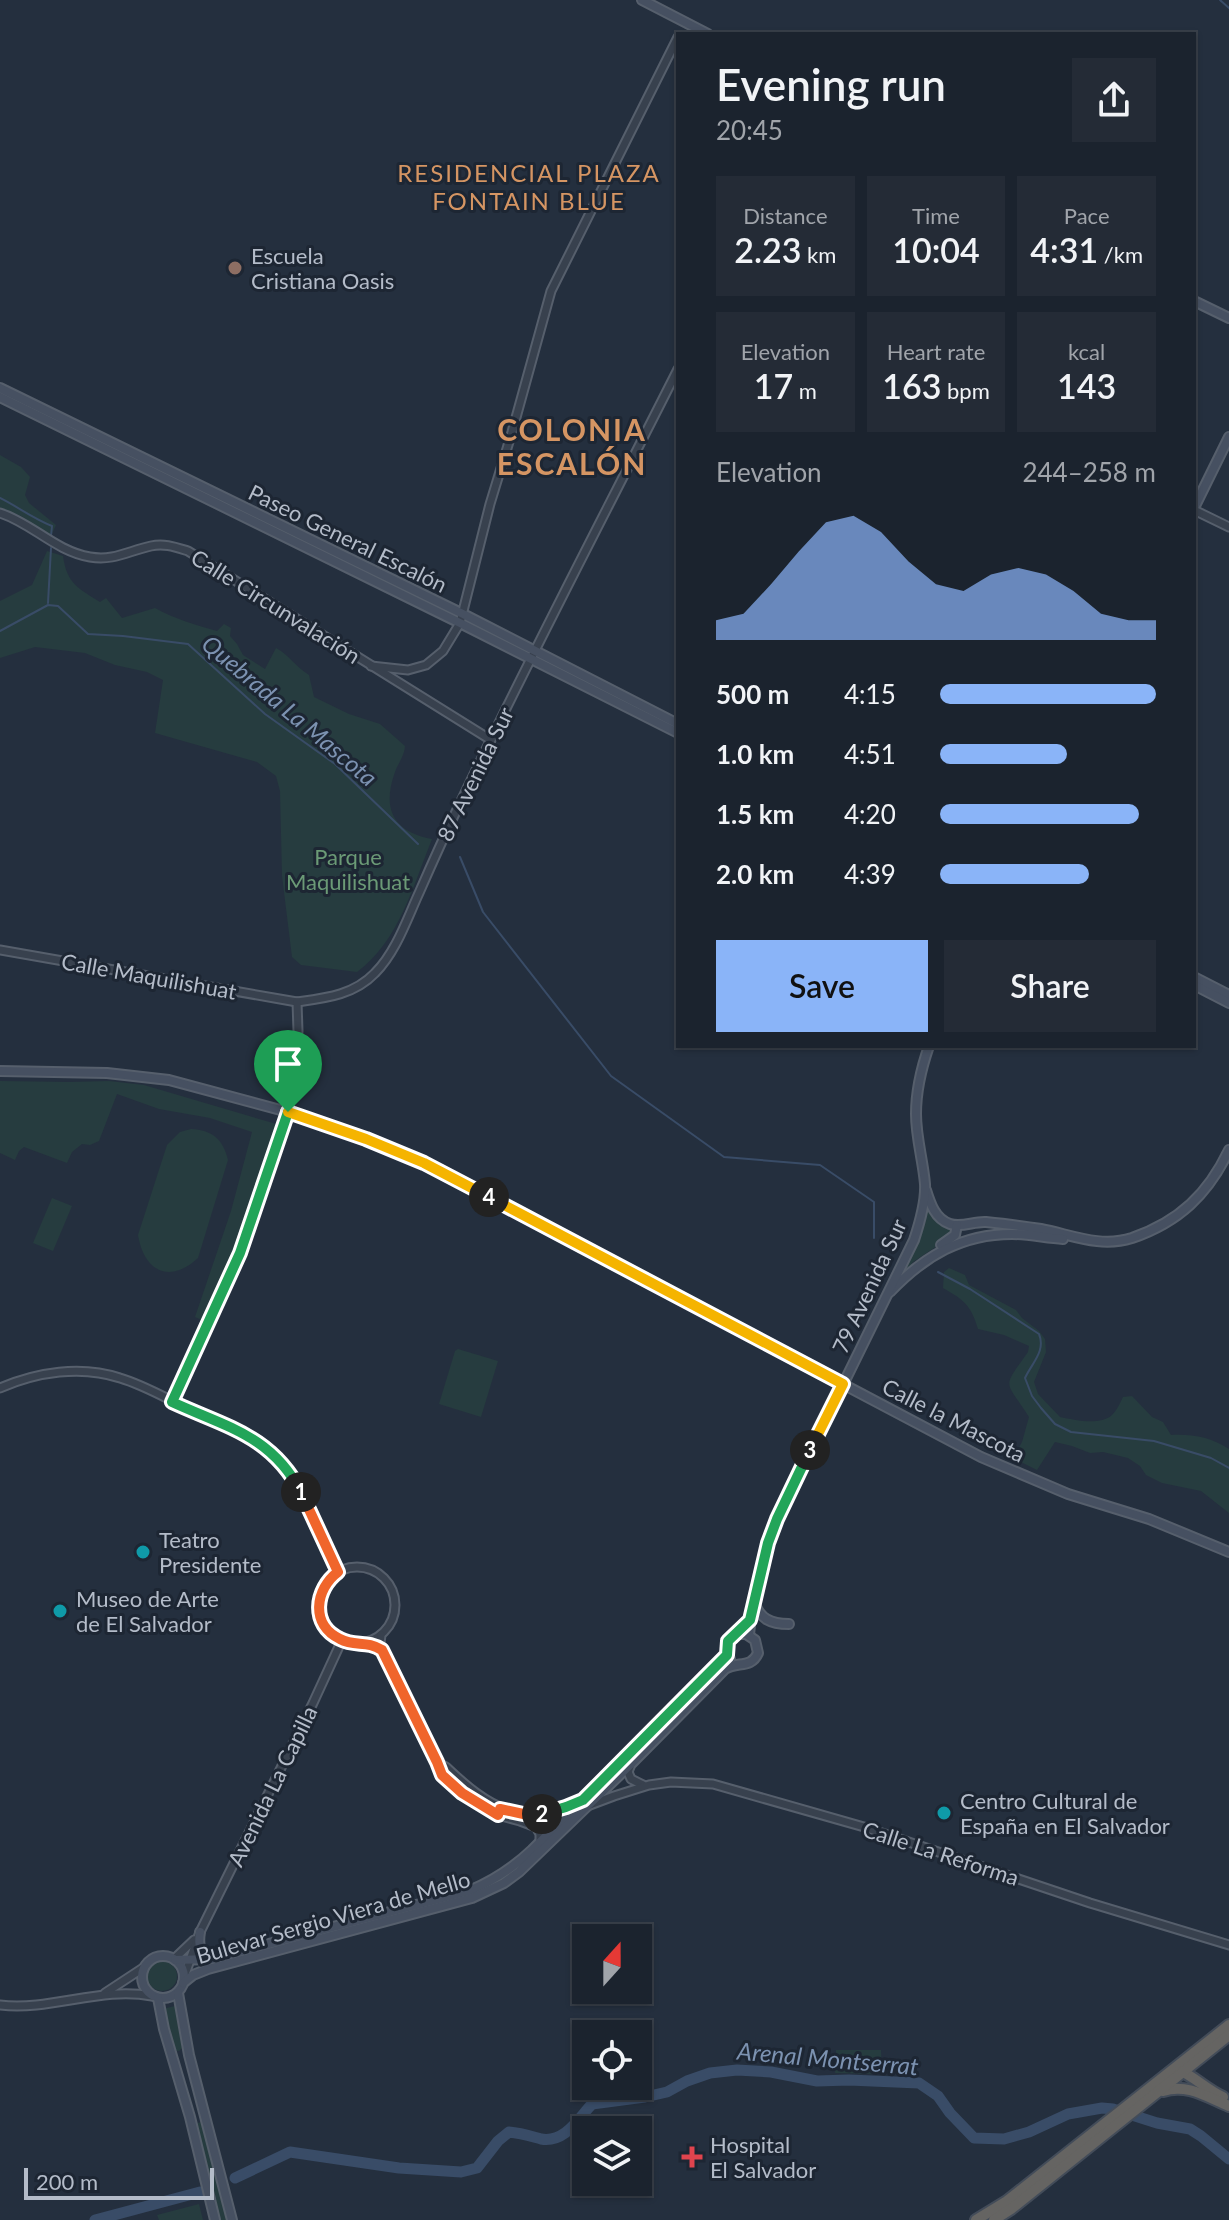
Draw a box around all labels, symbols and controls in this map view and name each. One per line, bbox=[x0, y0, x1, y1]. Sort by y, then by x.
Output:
text: Evening run bbox=[716, 58, 946, 110]
button: share bbox=[1072, 58, 1156, 142]
text: 20:45 bbox=[716, 114, 783, 146]
district label: RESIDENCIAL PLAZA FONTAIN BLUE bbox=[397, 158, 661, 215]
text: Distance bbox=[743, 202, 828, 229]
text: Time bbox=[912, 202, 960, 229]
text: Pace bbox=[1064, 202, 1110, 229]
text: 2.23 bbox=[734, 229, 801, 270]
text: 10:04 bbox=[892, 229, 980, 270]
text: 4:31 bbox=[1030, 229, 1098, 270]
text: km bbox=[801, 241, 836, 268]
text: /km bbox=[1098, 241, 1143, 268]
place label: Escuela Cristiana Oasis bbox=[251, 242, 394, 294]
marker: Escuela Cristiana Oasis bbox=[226, 259, 244, 277]
text: Elevation bbox=[741, 338, 830, 365]
text: Heart rate bbox=[887, 338, 985, 365]
text: kcal bbox=[1068, 338, 1105, 365]
text: 17 bbox=[754, 365, 793, 406]
text: 163 bbox=[882, 365, 941, 406]
text: 143 bbox=[1057, 365, 1116, 406]
text: m bbox=[793, 377, 817, 404]
text: bpm bbox=[941, 377, 990, 404]
district label: COLONIA ESCALÓN bbox=[497, 411, 647, 481]
text: Elevation bbox=[716, 456, 822, 488]
text: 244–258 m bbox=[1022, 456, 1156, 488]
street label: Paseo General Escalón bbox=[244, 478, 452, 598]
street label: Calle Circunvalación bbox=[186, 543, 366, 669]
water label: Quebrada La Mascota bbox=[197, 628, 383, 792]
text: 500 m bbox=[716, 678, 789, 710]
text: 4:15 bbox=[844, 678, 896, 710]
street label: 87 Avenida Sur bbox=[431, 703, 519, 845]
text: 1.0 km bbox=[716, 738, 794, 770]
text: 4:51 bbox=[844, 738, 896, 770]
text: 1.5 km bbox=[716, 798, 794, 830]
text: 4:20 bbox=[844, 798, 896, 830]
park label: Parque Maquilishuat bbox=[286, 843, 410, 895]
text: 2.0 km bbox=[716, 858, 794, 890]
text: 4:39 bbox=[844, 858, 896, 890]
button: Save bbox=[716, 940, 928, 1032]
button: Share bbox=[944, 940, 1156, 1032]
street label: Calle Maquilishuat bbox=[59, 947, 239, 1005]
pin bbox=[254, 1030, 322, 1112]
icon: arrive bbox=[266, 1042, 310, 1086]
pin: 4 bbox=[469, 1177, 509, 1217]
text: 4 bbox=[483, 1183, 495, 1210]
street label: 79 Avenida Sur bbox=[826, 1214, 912, 1358]
street label: Calle la Mascota bbox=[878, 1372, 1030, 1468]
pin: 3 bbox=[790, 1430, 830, 1470]
text: 3 bbox=[804, 1436, 816, 1463]
pin: 1 bbox=[281, 1472, 321, 1512]
text: 1 bbox=[295, 1478, 307, 1505]
place label: Teatro Presidente bbox=[159, 1526, 262, 1578]
marker: Teatro Presidente bbox=[134, 1543, 152, 1561]
place label: Museo de Arte de El Salvador bbox=[76, 1585, 219, 1637]
marker: Museo de Arte de El Salvador bbox=[51, 1602, 69, 1620]
street label: Avenida La Capilla bbox=[221, 1701, 323, 1871]
place label: Centro Cultural de España en El Salvador bbox=[960, 1787, 1170, 1839]
pin: 2 bbox=[522, 1794, 562, 1834]
text: 2 bbox=[536, 1800, 548, 1827]
marker: Centro Cultural de España en El Salvador bbox=[935, 1804, 953, 1822]
street label: Calle La Reforma bbox=[860, 1815, 1022, 1891]
street label: Bulevar Sergio Viera de Mello bbox=[193, 1865, 473, 1969]
north arrow bbox=[572, 1924, 652, 2004]
map controls bbox=[572, 1924, 652, 2196]
button: locate bbox=[572, 2020, 652, 2100]
water label: Arenal Montserrat bbox=[735, 2036, 920, 2080]
button: layers bbox=[572, 2116, 652, 2196]
place label: Hospital El Salvador bbox=[710, 2131, 816, 2183]
marker: Hospital El Salvador bbox=[681, 2146, 703, 2168]
scale bar bbox=[24, 2164, 214, 2200]
text: 200 m bbox=[36, 2168, 98, 2195]

